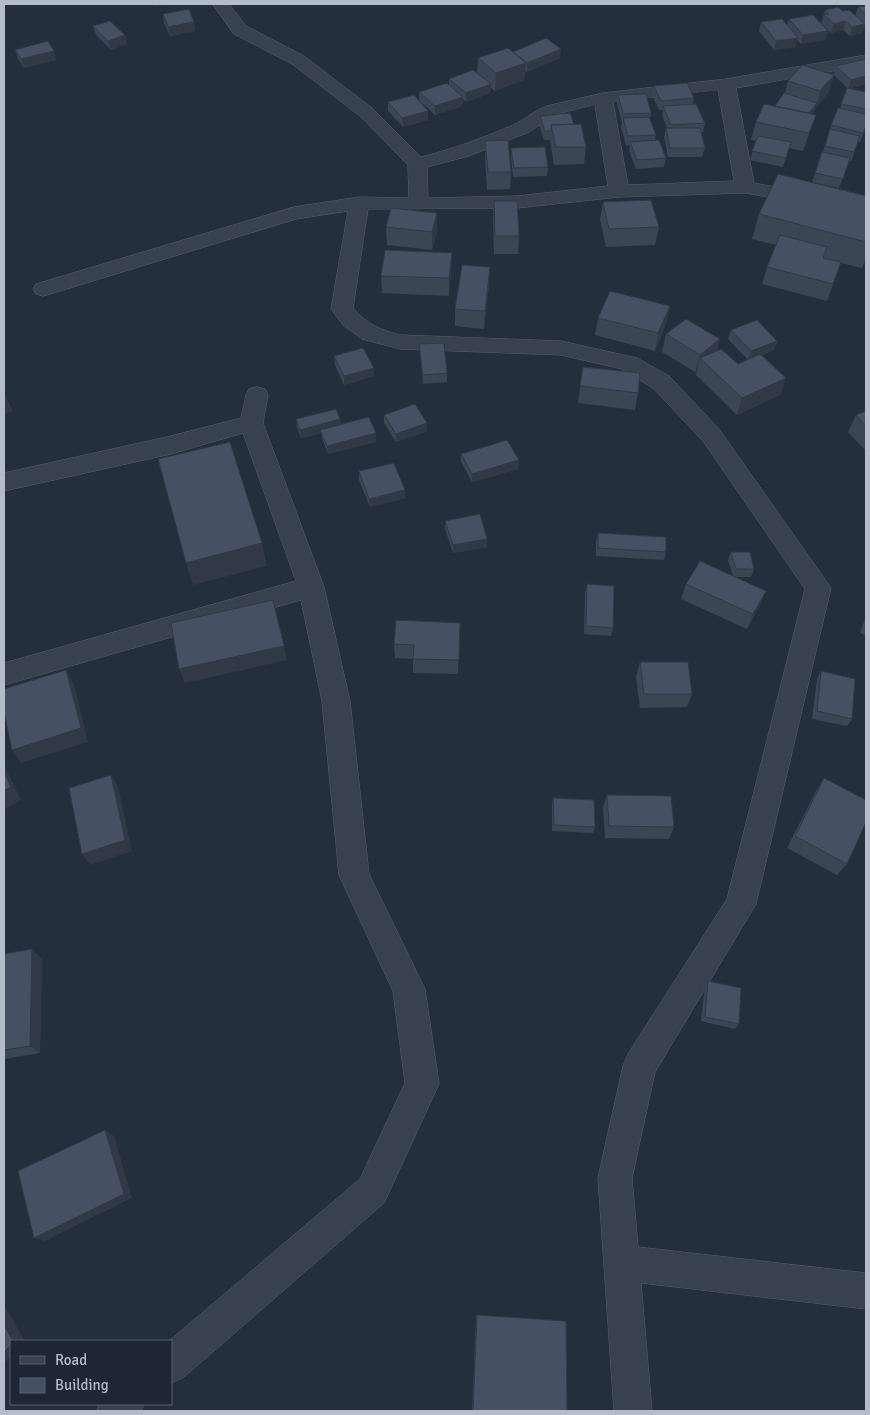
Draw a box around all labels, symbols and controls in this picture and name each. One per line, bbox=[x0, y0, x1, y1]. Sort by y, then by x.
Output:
legend bbox=[10, 1340, 172, 1405]
text: Road bbox=[55, 1351, 87, 1369]
text: Building bbox=[55, 1376, 109, 1394]

